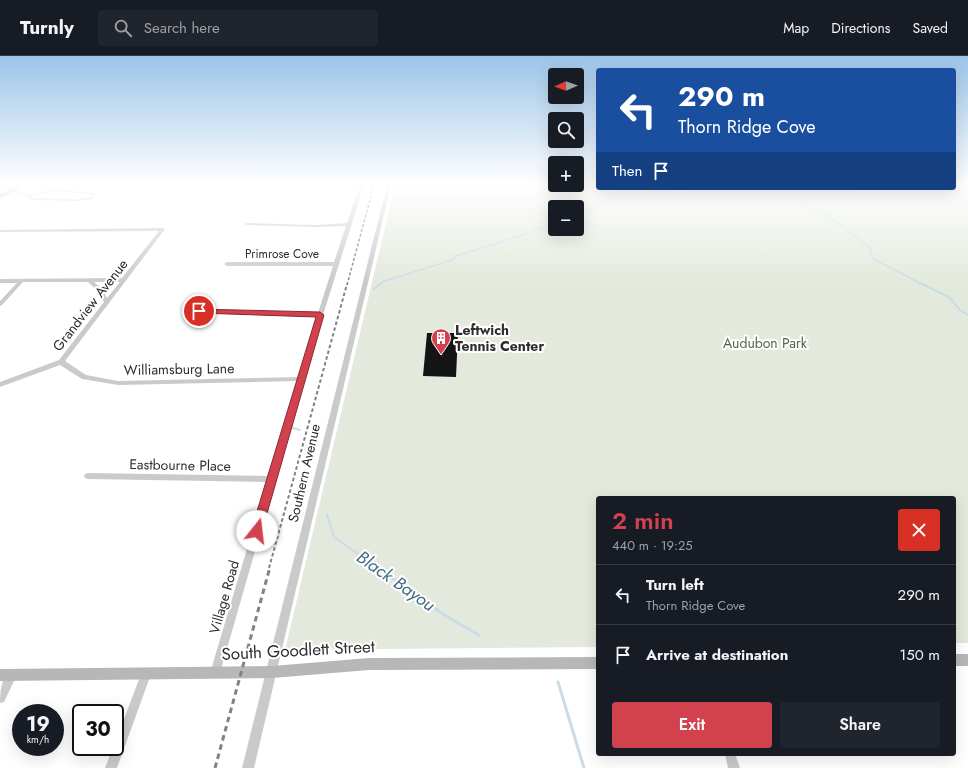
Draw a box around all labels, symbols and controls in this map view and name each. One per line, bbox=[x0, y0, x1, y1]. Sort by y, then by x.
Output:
search box bbox=[98, 10, 378, 46]
text: Turnly bbox=[20, 14, 74, 41]
icon: search bbox=[112, 17, 134, 39]
text: Search here bbox=[144, 17, 220, 39]
text: Map bbox=[783, 18, 809, 38]
text: Directions bbox=[831, 18, 891, 38]
text: Saved bbox=[913, 18, 948, 38]
north arrow bbox=[548, 68, 584, 104]
map controls bbox=[548, 68, 584, 236]
text: 290 m bbox=[678, 76, 765, 117]
icon: left bbox=[612, 84, 664, 136]
button: search bbox=[548, 112, 584, 148]
text: Thorn Ridge Cove bbox=[678, 114, 815, 140]
button: + bbox=[548, 156, 584, 192]
text: Then bbox=[612, 160, 642, 182]
icon: arrive bbox=[650, 160, 672, 182]
button: − bbox=[548, 200, 584, 236]
street label: Primrose Cove bbox=[245, 245, 319, 263]
street label: Grandview Avenue bbox=[48, 255, 132, 355]
pin bbox=[182, 294, 216, 328]
icon: arrive bbox=[188, 300, 210, 322]
place label: Leftwich Tennis Center bbox=[455, 320, 544, 356]
building icon: Leftwich Tennis Center bbox=[430, 327, 452, 355]
park label: Audubon Park bbox=[723, 333, 808, 353]
street label: Williamsburg Lane bbox=[124, 358, 234, 380]
street label: Southern Avenue bbox=[283, 422, 325, 524]
street label: Eastbourne Place bbox=[129, 454, 231, 476]
text: 2 min bbox=[612, 503, 674, 538]
button: close bbox=[898, 509, 940, 551]
position arrow bbox=[236, 510, 278, 552]
text: 440 m · 19:25 bbox=[612, 536, 693, 555]
water label: Black Bayou bbox=[351, 544, 441, 618]
street label: Village Road bbox=[204, 558, 244, 636]
text: Turn left bbox=[646, 574, 704, 596]
icon: left bbox=[612, 584, 634, 606]
text: 290 m bbox=[898, 584, 940, 606]
text: Thorn Ridge Cove bbox=[646, 596, 745, 615]
street label: South Goodlett Street bbox=[221, 634, 375, 666]
icon: arrive bbox=[612, 644, 634, 666]
text: Arrive at destination bbox=[646, 644, 788, 666]
text: 150 m bbox=[900, 644, 940, 666]
button: Exit bbox=[612, 702, 772, 748]
button: Share bbox=[780, 702, 940, 748]
speed limit sign: 30 bbox=[72, 704, 124, 756]
text: 19 bbox=[26, 710, 50, 739]
text: km/h bbox=[27, 732, 49, 747]

